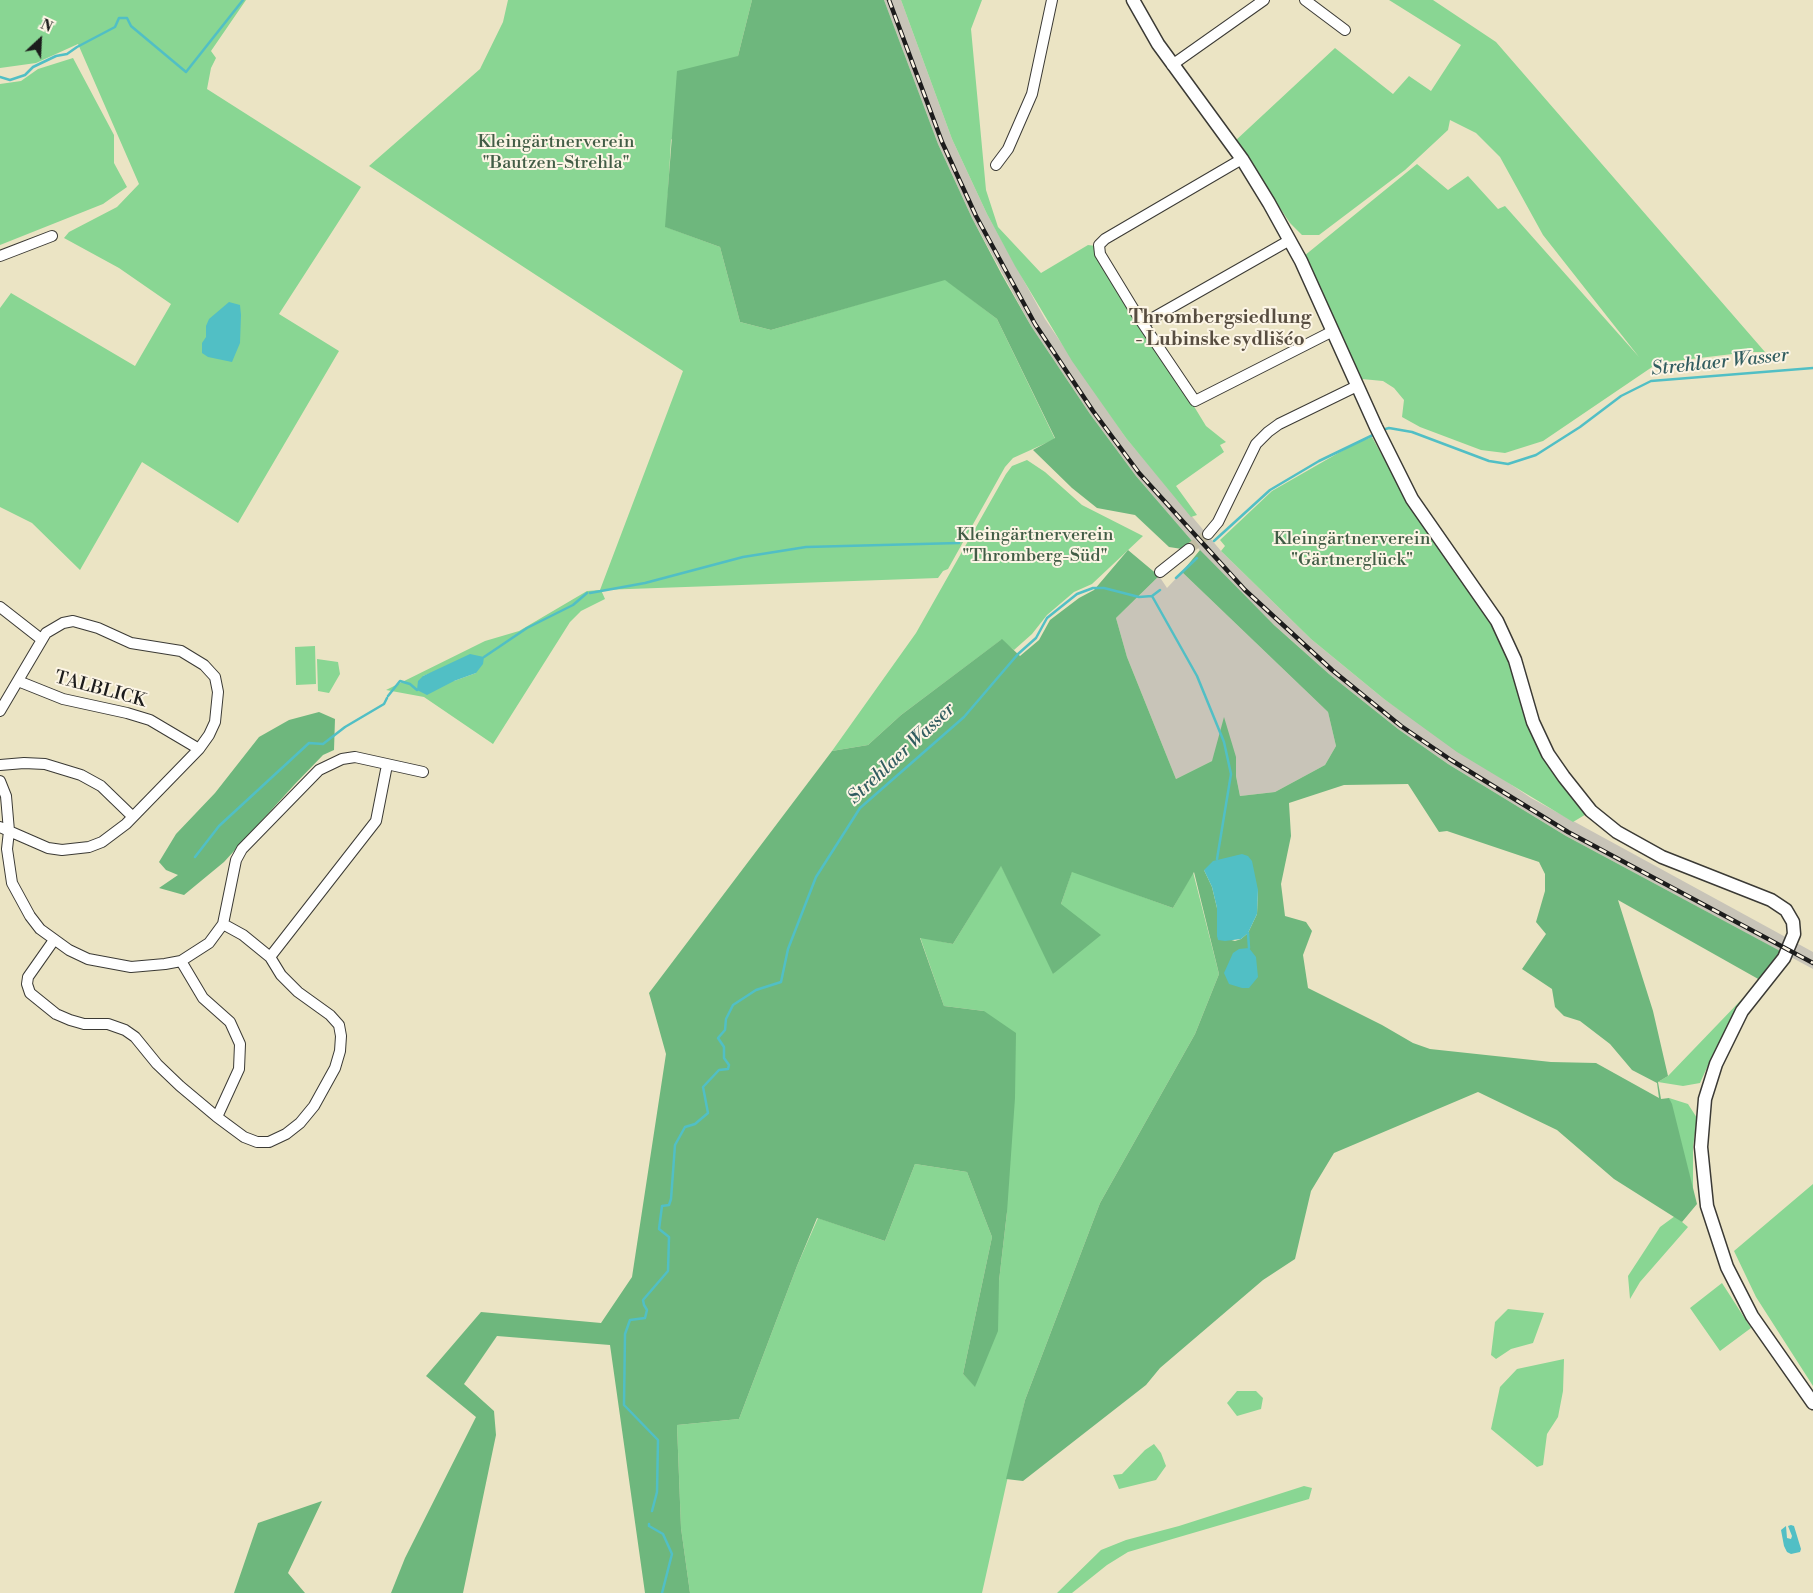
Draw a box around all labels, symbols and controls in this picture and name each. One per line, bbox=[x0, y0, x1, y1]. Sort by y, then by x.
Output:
north arrow bbox=[15, 15, 65, 65]
text: N bbox=[38, 16, 55, 37]
park label: Kleingärtnerverein "Bautzen-Strehla" bbox=[478, 132, 634, 174]
district label: Thrombergsiedlung - Lubinske sydlišćo bbox=[1129, 307, 1311, 351]
water label: Strehlaer Wasser bbox=[1650, 344, 1790, 382]
park label: Kleingärtnerverein "Thromberg-Süd" bbox=[957, 525, 1113, 568]
park label: Kleingärtnerverein "Gärtnerglück" bbox=[1274, 529, 1430, 572]
street label: TALBLICK bbox=[52, 667, 148, 713]
water label: Strehlaer Wasser bbox=[844, 699, 960, 809]

